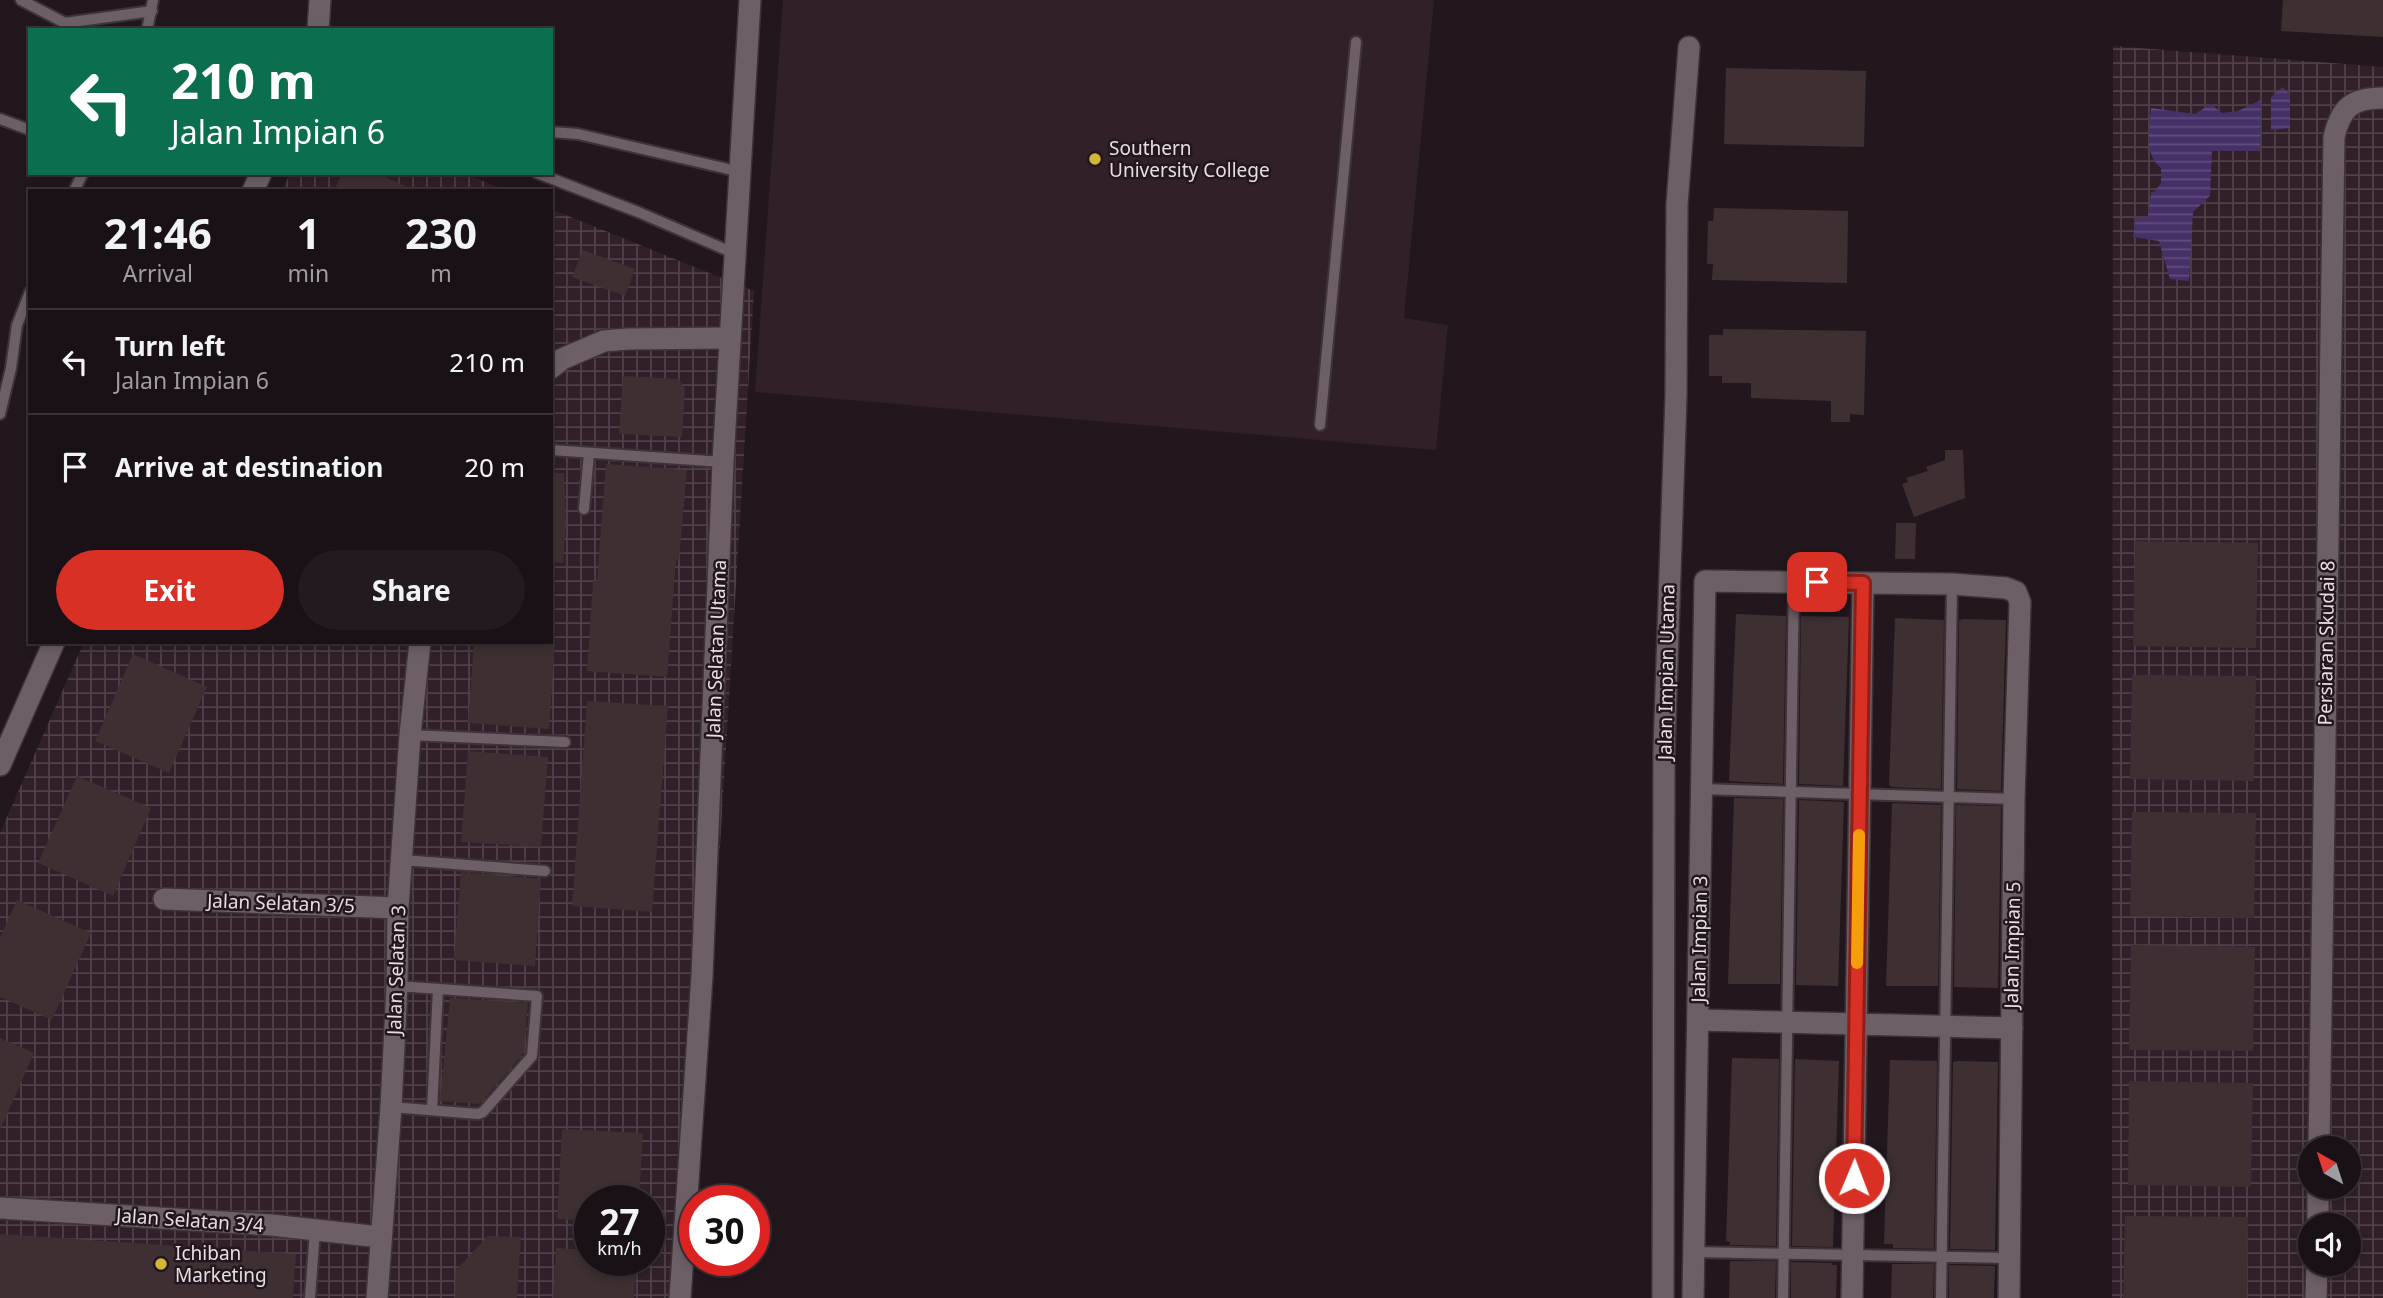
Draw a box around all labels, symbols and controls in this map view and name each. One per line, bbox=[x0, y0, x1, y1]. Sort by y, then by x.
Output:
text: 210 m bbox=[171, 47, 316, 113]
icon: left bbox=[56, 56, 147, 147]
text: Jalan Impian 6 bbox=[171, 110, 385, 153]
place label: Southern University College bbox=[1109, 135, 1270, 183]
marker: Southern University College bbox=[1087, 151, 1103, 167]
text: 21:46 bbox=[104, 204, 212, 261]
text: 1 bbox=[296, 204, 320, 261]
text: 230 bbox=[405, 204, 477, 261]
text: Arrival bbox=[123, 257, 193, 289]
text: min bbox=[288, 257, 329, 289]
text: m bbox=[430, 257, 452, 289]
text: Turn left bbox=[115, 328, 226, 364]
icon: left bbox=[56, 343, 94, 381]
text: 210 m bbox=[449, 344, 525, 380]
text: Jalan Impian 6 bbox=[115, 364, 269, 396]
icon: arrive bbox=[56, 448, 94, 486]
text: Arrive at destination bbox=[115, 449, 384, 485]
text: 20 m bbox=[464, 449, 525, 485]
button: Exit bbox=[56, 550, 284, 630]
button: Share bbox=[298, 550, 525, 630]
pin bbox=[1787, 552, 1847, 612]
street label: Jalan Selatan Utama bbox=[700, 559, 732, 741]
street label: Persiaran Skudai 8 bbox=[2312, 560, 2340, 726]
icon: arrive bbox=[1798, 563, 1836, 601]
street label: Jalan Impian Utama bbox=[1651, 584, 1681, 762]
street label: Jalan Impian 3 bbox=[1685, 875, 1713, 1005]
street label: Jalan Impian 5 bbox=[1998, 881, 2026, 1011]
street label: Jalan Selatan 3/5 bbox=[205, 887, 355, 919]
street label: Jalan Selatan 3 bbox=[381, 905, 411, 1037]
north arrow bbox=[2298, 1136, 2361, 1199]
map controls bbox=[2298, 1136, 2361, 1276]
position arrow bbox=[1817, 1141, 1891, 1215]
speed limit sign: 30 bbox=[679, 1185, 770, 1276]
text: 27 bbox=[599, 1198, 640, 1245]
street label: Jalan Selatan 3/4 bbox=[113, 1202, 265, 1238]
button: sound bbox=[2298, 1213, 2361, 1276]
text: km/h bbox=[597, 1236, 642, 1260]
place label: Ichiban Marketing bbox=[175, 1240, 267, 1288]
marker: Ichiban Marketing bbox=[153, 1256, 169, 1272]

